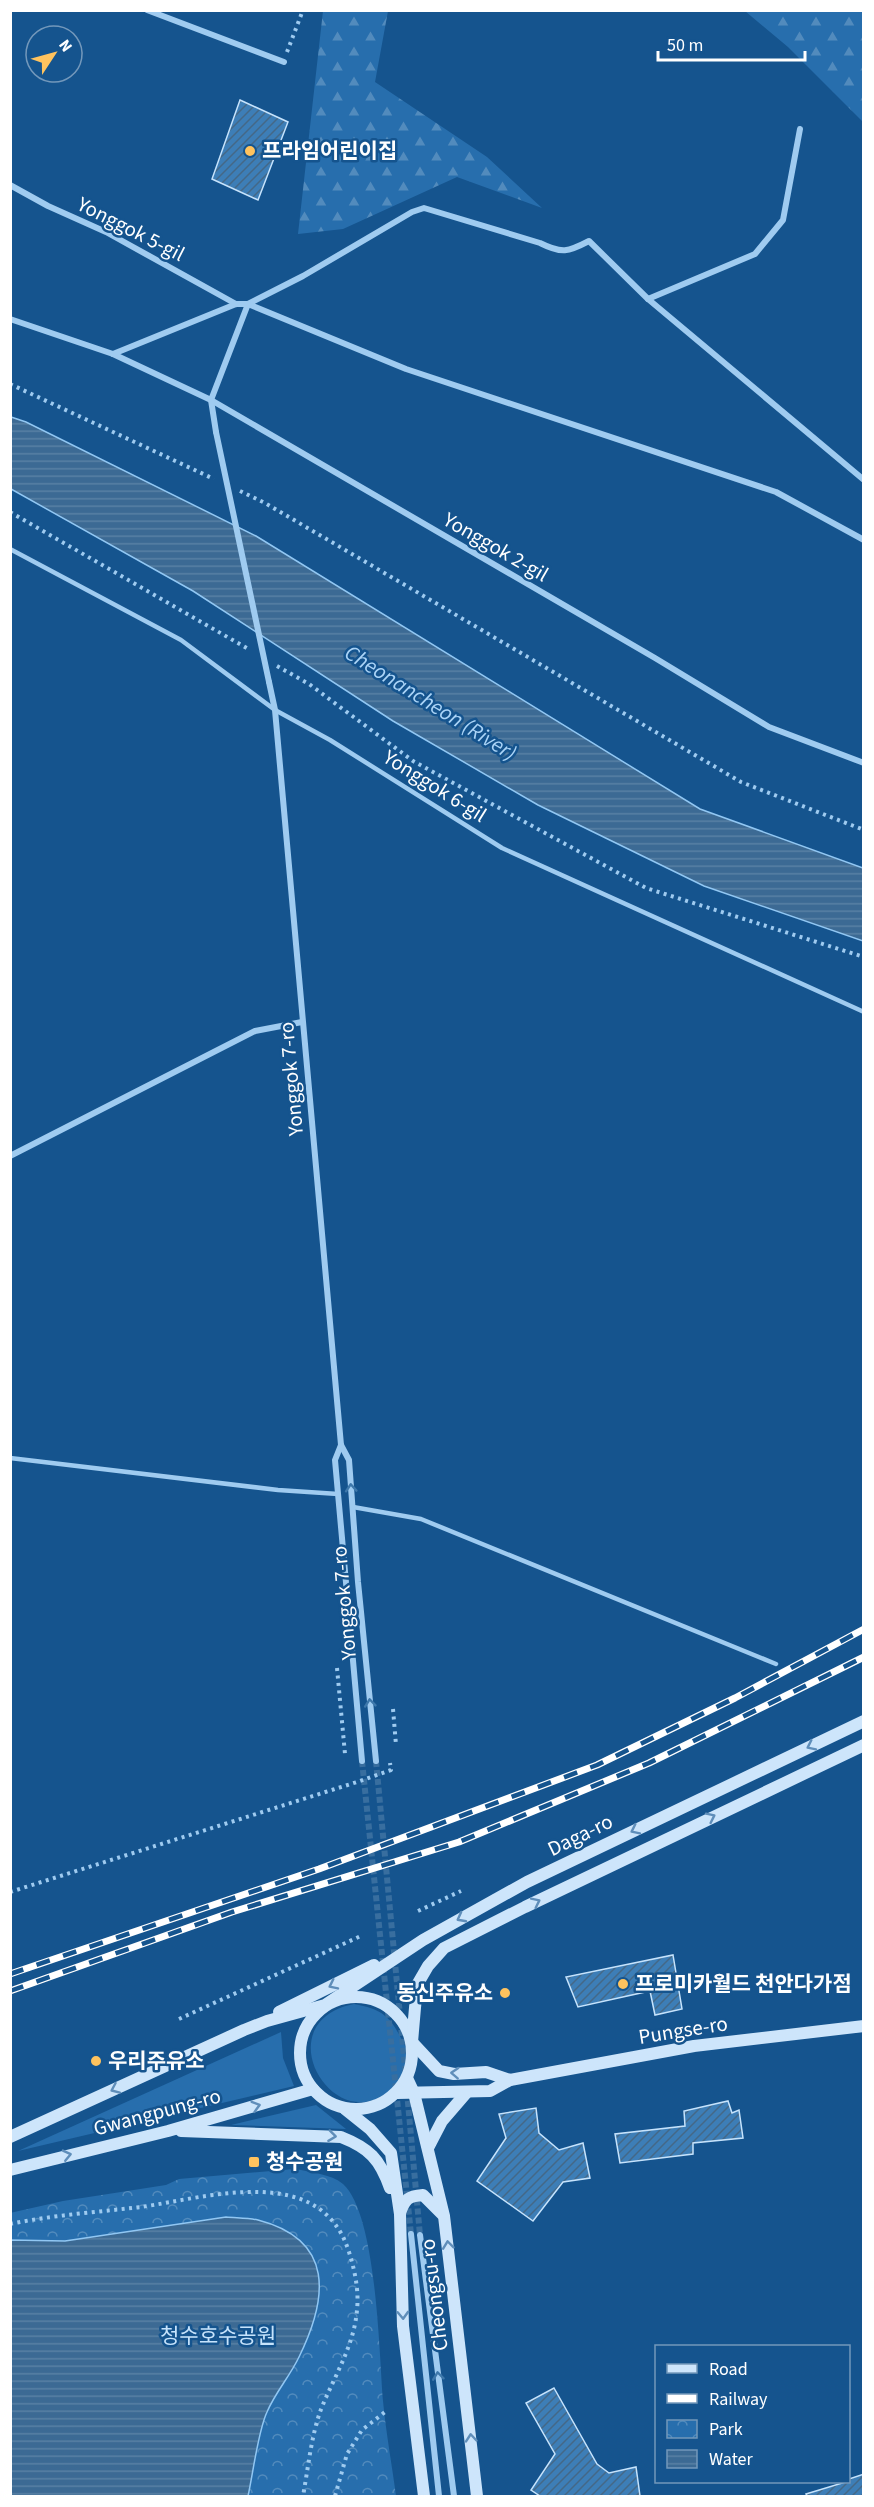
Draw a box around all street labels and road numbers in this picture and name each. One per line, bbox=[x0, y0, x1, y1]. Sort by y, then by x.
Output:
street label: Yonggok 5-gil bbox=[71, 189, 190, 269]
street label: Yonggok 2-gil bbox=[437, 504, 554, 589]
street label: Yonggok 6-gil bbox=[377, 742, 493, 830]
street label: Yonggok 7-ro bbox=[271, 1021, 311, 1138]
street label: Yonggok 7-ro bbox=[324, 1545, 364, 1662]
street label: Daga-ro bbox=[542, 1806, 618, 1864]
street label: Pungse-ro bbox=[636, 2008, 730, 2052]
street label: Gwangpung-ro bbox=[90, 2081, 224, 2143]
street label: Cheongsu-ro bbox=[412, 2237, 456, 2353]

